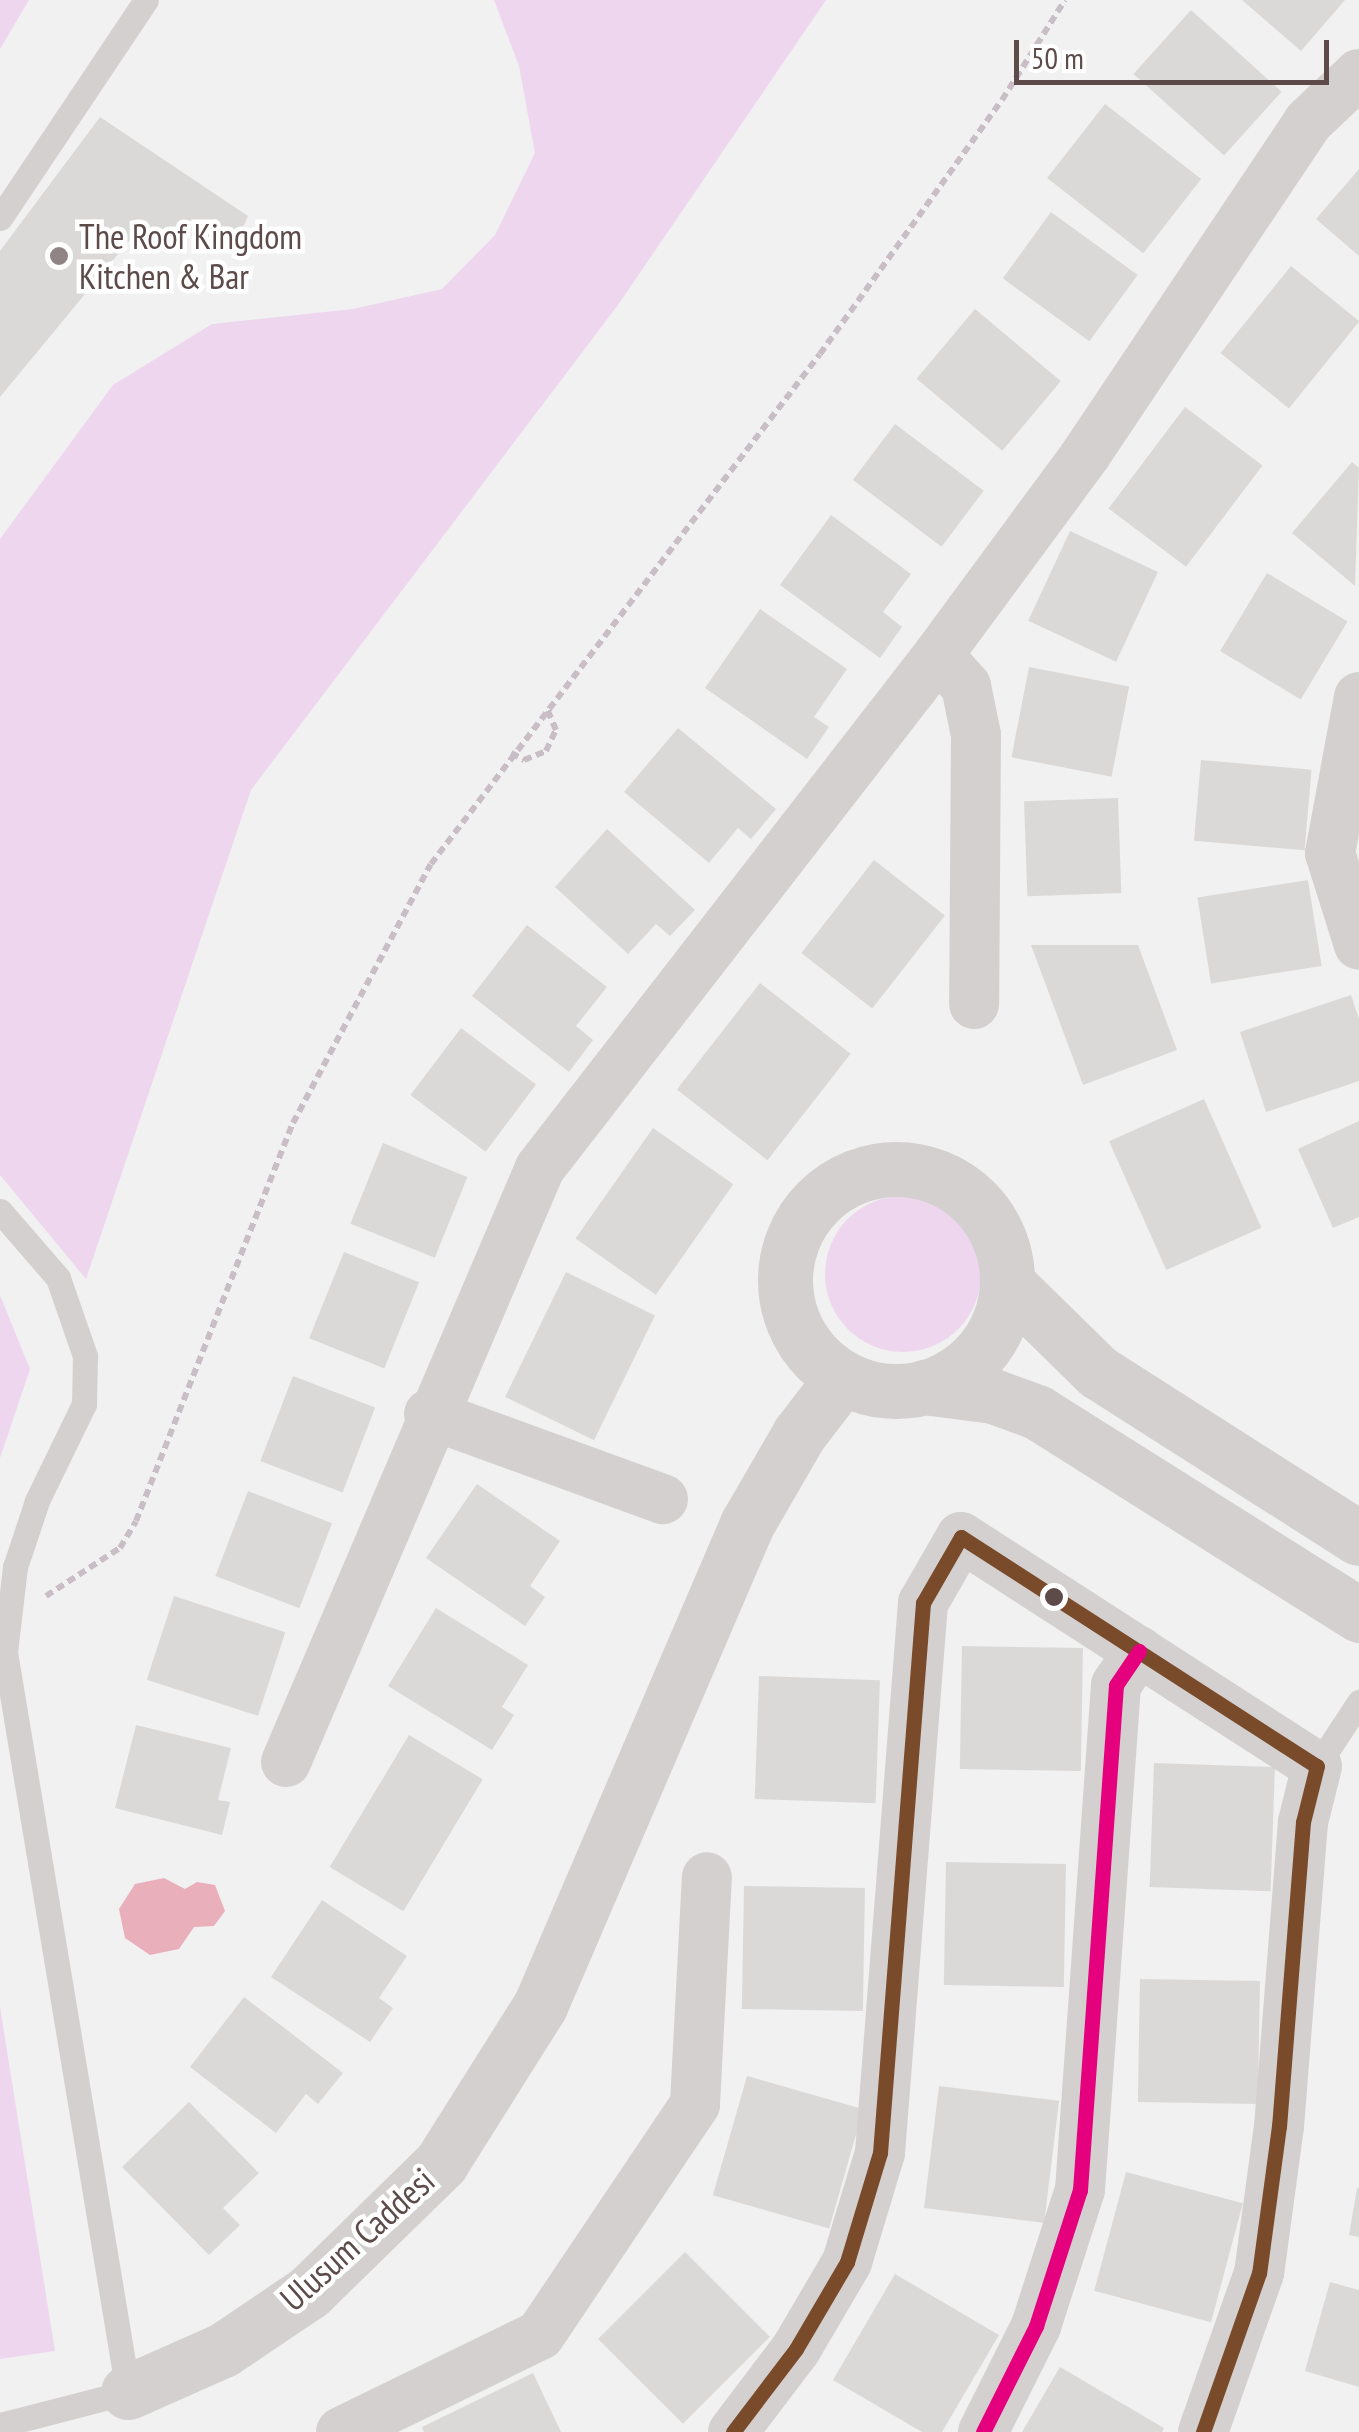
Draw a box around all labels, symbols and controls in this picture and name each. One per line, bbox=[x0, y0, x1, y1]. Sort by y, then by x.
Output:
scale bar bbox=[1019, 20, 1334, 82]
text: 50 m bbox=[1031, 38, 1084, 77]
place label: The Roof Kingdom Kitchen & Bar bbox=[79, 215, 302, 297]
marker: The Roof Kingdom Kitchen & Bar bbox=[48, 245, 70, 267]
unlabelled marker bbox=[1044, 1587, 1064, 1607]
street label: Ulusum Caddesi bbox=[271, 2159, 443, 2319]

